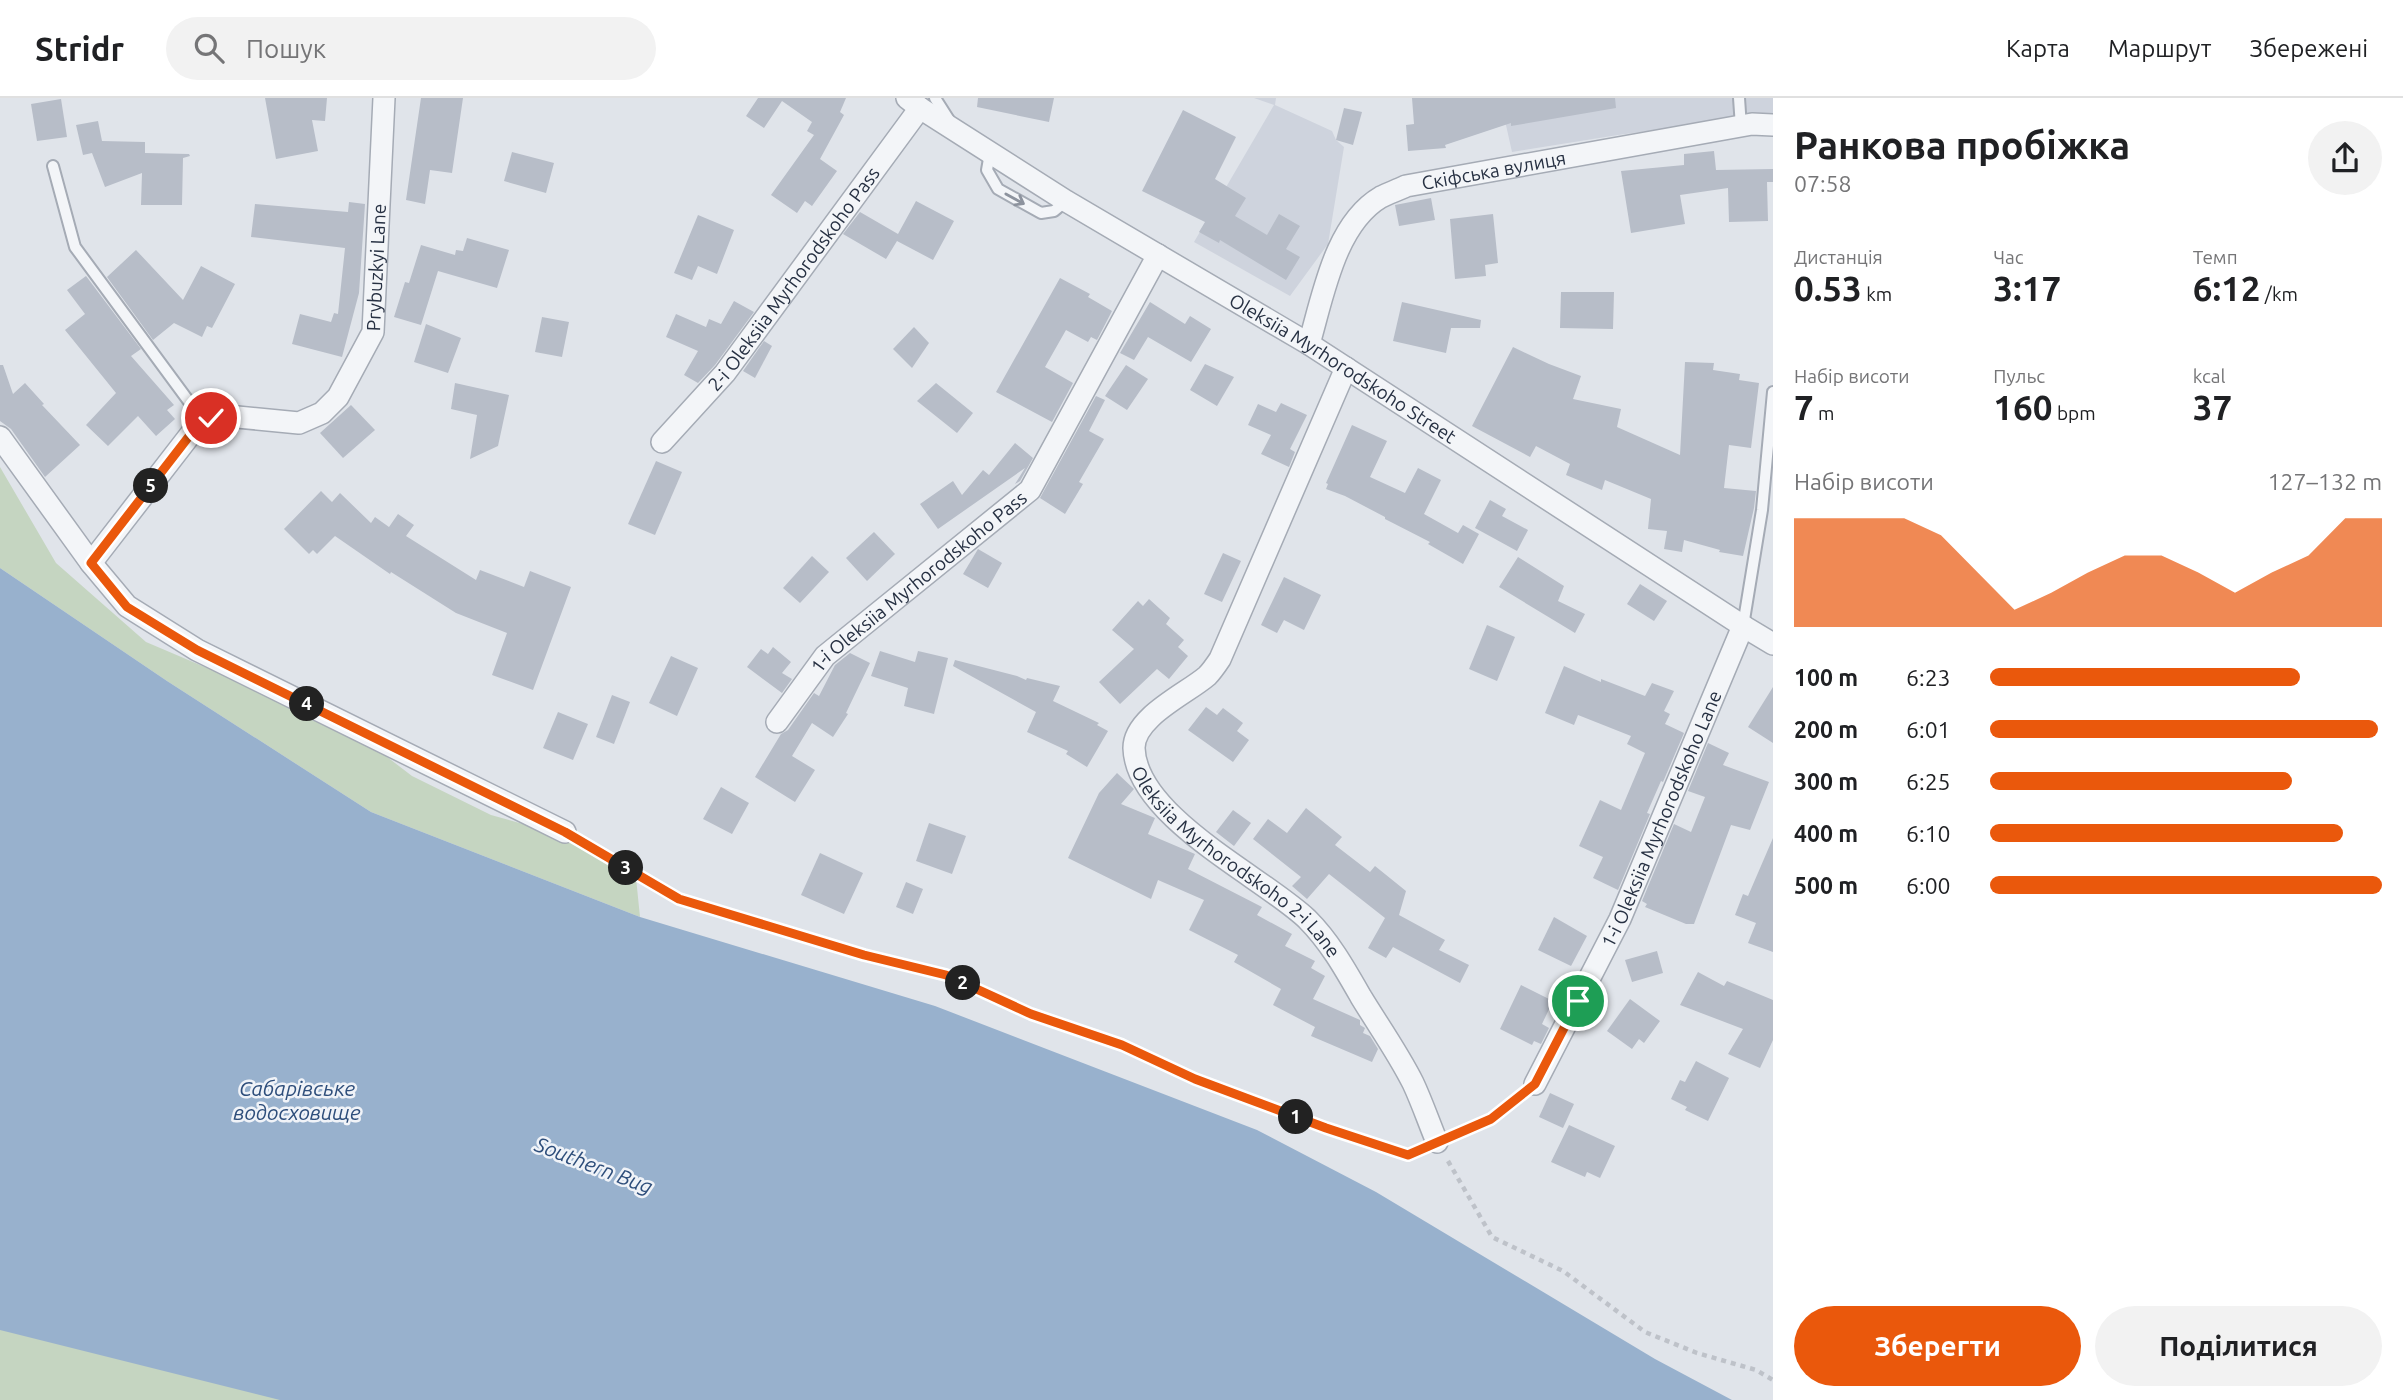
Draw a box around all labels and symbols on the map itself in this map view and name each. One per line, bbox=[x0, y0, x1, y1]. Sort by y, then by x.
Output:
street label: Скіфська вулиця bbox=[1420, 147, 1567, 194]
street label: 2-i Oleksiia Myrhorodskoho Pass bbox=[703, 162, 884, 395]
one-way arrow bbox=[1004, 193, 1025, 206]
street label: Prybuzkyi Lane bbox=[362, 203, 390, 332]
street label: Oleksiia Myrhorodskoho Street bbox=[1226, 289, 1461, 448]
pin bbox=[181, 388, 241, 448]
pin: 5 bbox=[134, 468, 168, 504]
street label: 1-i Oleksiia Myrhorodskoho Pass bbox=[806, 486, 1031, 676]
pin: 4 bbox=[290, 686, 324, 722]
street label: 1-i Oleksiia Myrhorodskoho Lane bbox=[1596, 687, 1726, 951]
street label: Oleksiia Myrhorodskoho 2-i Lane bbox=[1127, 762, 1345, 961]
pin: 3 bbox=[608, 850, 644, 886]
pin: 2 bbox=[946, 966, 981, 1001]
pin bbox=[1548, 971, 1608, 1031]
water label: Сабарівське водосховище bbox=[233, 1076, 361, 1124]
pin: 1 bbox=[1278, 1100, 1314, 1134]
water label: Southern Bug bbox=[531, 1131, 656, 1198]

